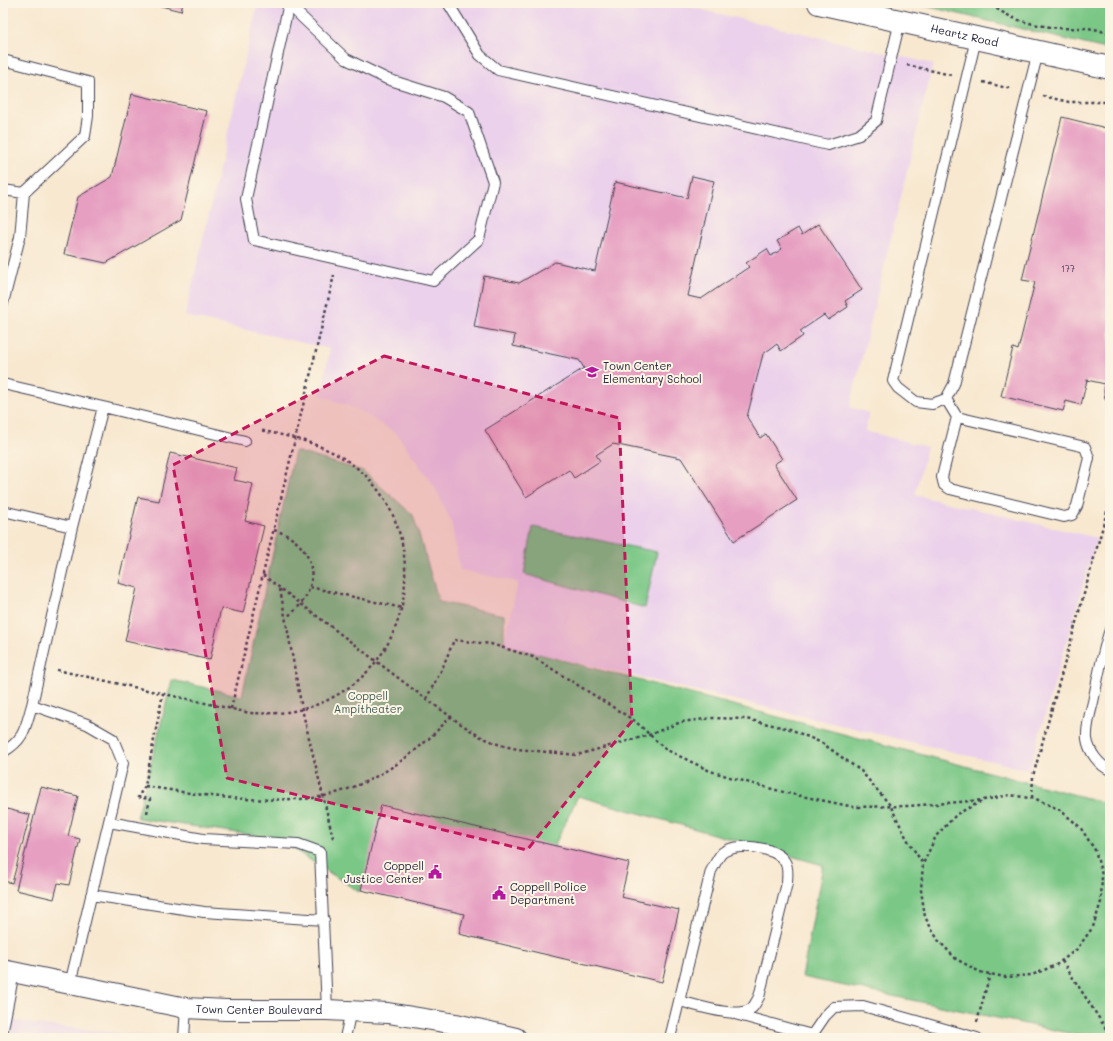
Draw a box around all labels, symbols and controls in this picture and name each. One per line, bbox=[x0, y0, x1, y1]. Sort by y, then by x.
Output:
street label: Heartz Road bbox=[929, 20, 1000, 50]
house number: 177 bbox=[1061, 263, 1075, 274]
place label: Town Center Elementary School bbox=[603, 358, 702, 386]
school or university icon: Town Center Elementary School bbox=[584, 364, 600, 380]
park label: Coppell Ampitheater bbox=[334, 688, 402, 716]
place label: Coppell Justice Center bbox=[344, 858, 424, 886]
public building icon: Coppell Justice Center bbox=[427, 864, 443, 880]
place label: Coppell Police Department bbox=[510, 879, 587, 907]
public building icon: Coppell Police Department bbox=[491, 885, 507, 901]
street label: Town Center Boulevard bbox=[195, 1001, 322, 1017]

